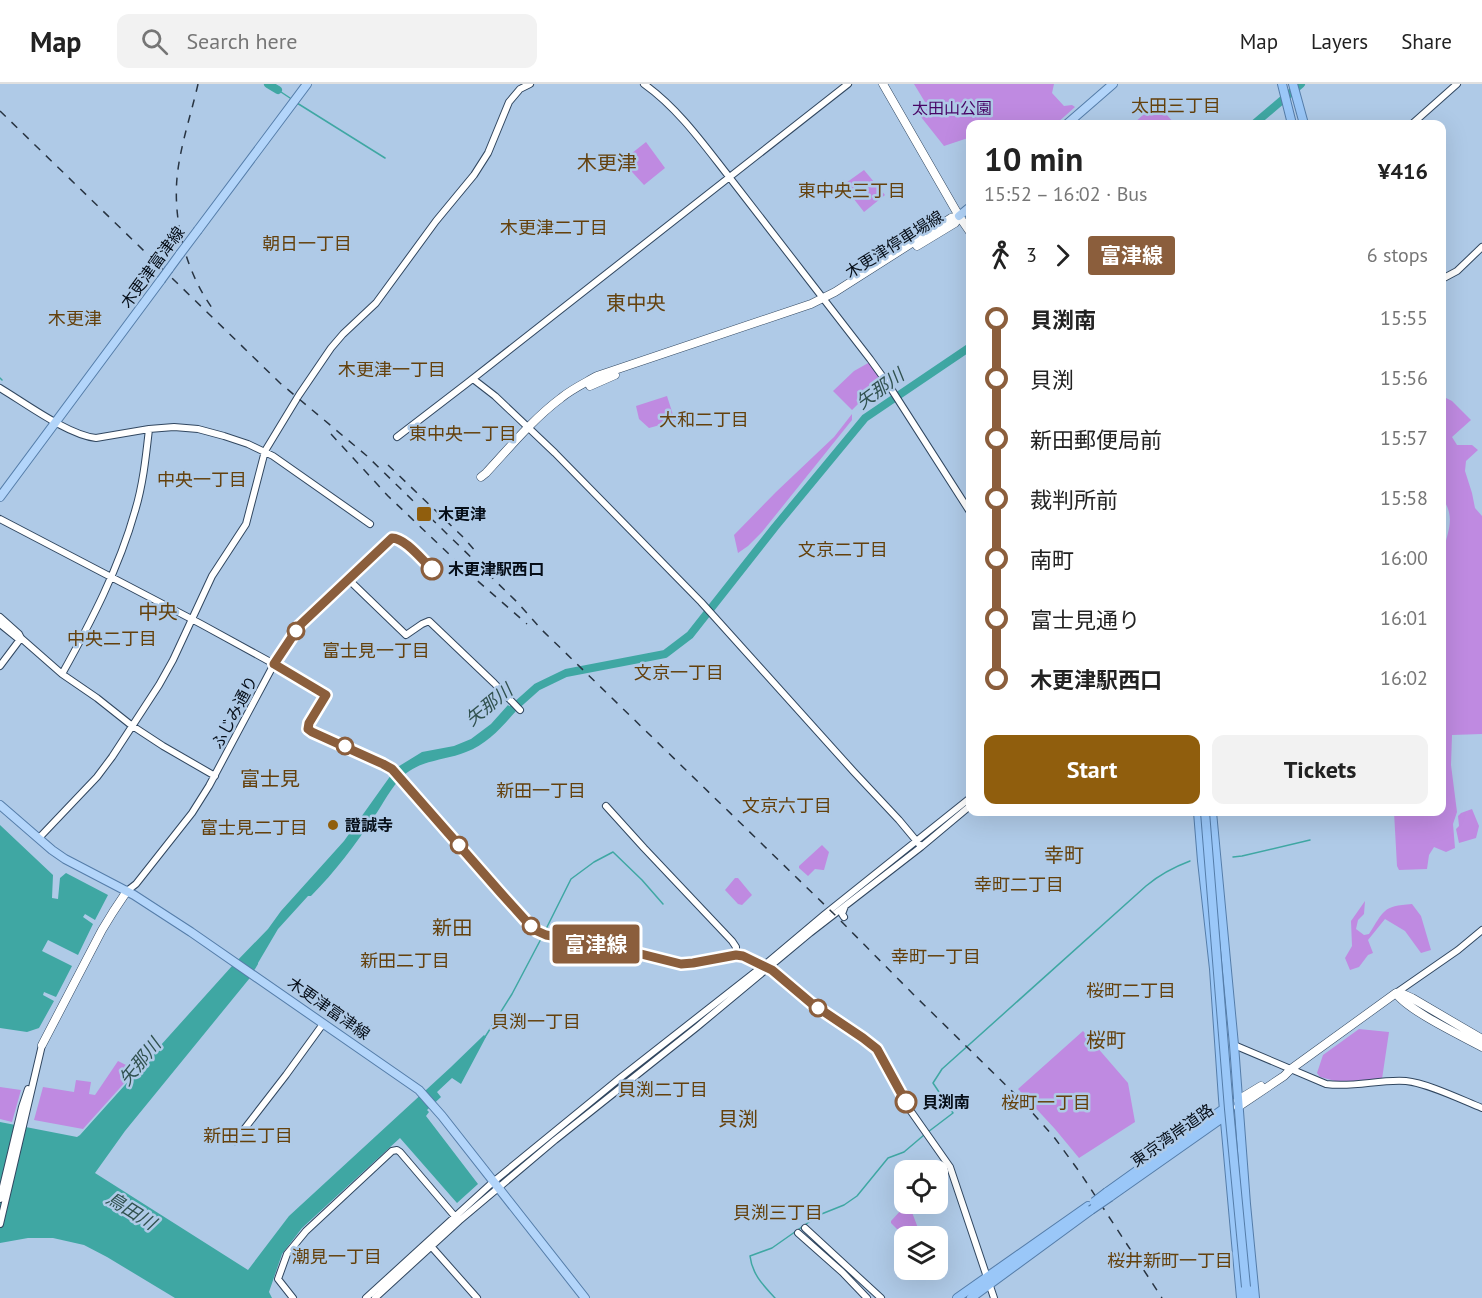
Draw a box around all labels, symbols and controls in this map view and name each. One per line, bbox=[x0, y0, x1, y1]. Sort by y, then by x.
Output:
search box bbox=[117, 14, 537, 68]
text: Map bbox=[30, 23, 81, 60]
icon: search bbox=[138, 25, 171, 58]
text: Search here bbox=[186, 27, 297, 55]
text: Map bbox=[1240, 28, 1278, 55]
text: Layers bbox=[1311, 28, 1368, 55]
text: Share bbox=[1401, 28, 1452, 55]
district label: 太田三丁目 bbox=[1131, 94, 1221, 117]
park label: 太田山公園 bbox=[912, 98, 992, 118]
text: 10 min bbox=[984, 137, 1083, 180]
district label: 木更津 bbox=[577, 150, 637, 176]
text: ¥416 bbox=[1378, 157, 1428, 185]
district label: 東中央三丁目 bbox=[798, 179, 906, 202]
text: 15:52 – 16:02 · Bus bbox=[984, 181, 1148, 207]
street label: 木更津停車場線 bbox=[841, 206, 947, 282]
district label: 木更津二丁目 bbox=[500, 216, 608, 239]
street label: 木更津富津線 bbox=[116, 222, 188, 312]
district label: 朝日一丁目 bbox=[262, 232, 352, 255]
icon: walk bbox=[984, 239, 1017, 272]
icon: forward bbox=[1046, 239, 1079, 272]
text: 3 bbox=[1026, 242, 1037, 268]
text: 富津線 bbox=[1100, 242, 1163, 269]
text: 6 stops bbox=[1367, 242, 1428, 268]
district label: 東中央 bbox=[606, 290, 666, 316]
text: 15:55 bbox=[1380, 305, 1428, 331]
text: 貝渕南 bbox=[1030, 306, 1096, 334]
district label: 木更津 bbox=[48, 307, 102, 330]
district label: 木更津一丁目 bbox=[338, 358, 446, 381]
water label: 矢那川 bbox=[851, 362, 910, 414]
text: 15:56 bbox=[1380, 365, 1428, 391]
text: 貝渕 bbox=[1030, 366, 1074, 394]
district label: 大和二丁目 bbox=[659, 408, 749, 431]
district label: 東中央一丁目 bbox=[409, 422, 517, 445]
text: 15:57 bbox=[1380, 425, 1428, 451]
text: 新田郵便局前 bbox=[1030, 426, 1162, 454]
district label: 中央一丁目 bbox=[157, 468, 247, 491]
text: 15:58 bbox=[1380, 485, 1428, 511]
text: 裁判所前 bbox=[1030, 486, 1118, 514]
place label: 木更津 bbox=[438, 504, 486, 524]
marker: 木更津 bbox=[415, 505, 433, 523]
district label: 文京二丁目 bbox=[798, 538, 888, 561]
text: 16:00 bbox=[1380, 545, 1428, 571]
text: 南町 bbox=[1030, 546, 1074, 574]
marker: 木更津駅西口 bbox=[421, 558, 443, 580]
place label: 木更津駅西口 bbox=[448, 559, 544, 579]
district label: 中央 bbox=[138, 599, 178, 625]
text: 16:01 bbox=[1380, 605, 1428, 631]
text: 富士見通り bbox=[1030, 606, 1140, 634]
unlabelled marker bbox=[287, 622, 305, 640]
district label: 中央二丁目 bbox=[67, 627, 157, 650]
district label: 富士見一丁目 bbox=[322, 639, 430, 662]
district label: 文京一丁目 bbox=[634, 661, 724, 684]
text: 16:02 bbox=[1380, 665, 1428, 691]
text: 木更津駅西口 bbox=[1030, 666, 1162, 694]
street label: ふじみ通り bbox=[206, 672, 262, 752]
water label: 矢那川 bbox=[460, 677, 518, 731]
button: Start bbox=[984, 735, 1200, 804]
button: Tickets bbox=[1212, 735, 1428, 804]
unlabelled marker bbox=[336, 737, 354, 755]
district label: 富士見 bbox=[240, 766, 300, 792]
district label: 新田一丁目 bbox=[496, 779, 586, 802]
district label: 文京六丁目 bbox=[742, 794, 832, 817]
place label: 證誠寺 bbox=[345, 815, 393, 835]
district label: 富士見二丁目 bbox=[200, 816, 308, 839]
marker: 證誠寺 bbox=[326, 818, 340, 832]
unlabelled marker bbox=[450, 836, 468, 854]
district label: 幸町 bbox=[1044, 842, 1084, 868]
district label: 幸町二丁目 bbox=[974, 873, 1064, 896]
district label: 新田 bbox=[432, 915, 472, 941]
unlabelled marker bbox=[522, 917, 540, 935]
line badge: 富津線 bbox=[562, 924, 630, 964]
text: 富津線 bbox=[565, 931, 628, 958]
district label: 幸町一丁目 bbox=[891, 945, 981, 968]
district label: 新田二丁目 bbox=[360, 949, 450, 972]
street label: 木更津富津線 bbox=[284, 972, 374, 1044]
district label: 桜町二丁目 bbox=[1086, 979, 1176, 1002]
unlabelled marker bbox=[809, 999, 827, 1017]
district label: 貝渕一丁目 bbox=[491, 1010, 581, 1033]
district label: 桜町 bbox=[1086, 1027, 1126, 1053]
water label: 矢那川 bbox=[114, 1032, 167, 1090]
district label: 貝渕二丁目 bbox=[618, 1078, 708, 1101]
marker: 貝渕南 bbox=[895, 1091, 917, 1113]
district label: 桜町一丁目 bbox=[1001, 1091, 1091, 1114]
place label: 貝渕南 bbox=[922, 1092, 970, 1112]
street label: 東京湾岸道路 bbox=[1127, 1099, 1217, 1171]
district label: 貝渕 bbox=[718, 1106, 758, 1132]
district label: 新田三丁目 bbox=[203, 1124, 293, 1147]
map controls bbox=[894, 1160, 948, 1280]
button: locate bbox=[894, 1160, 948, 1214]
water label: 鳥田川 bbox=[102, 1187, 162, 1236]
district label: 貝渕三丁目 bbox=[733, 1201, 823, 1224]
button: layers bbox=[894, 1226, 948, 1280]
district label: 潮見一丁目 bbox=[292, 1245, 382, 1268]
district label: 桜井新町一丁目 bbox=[1107, 1249, 1233, 1272]

